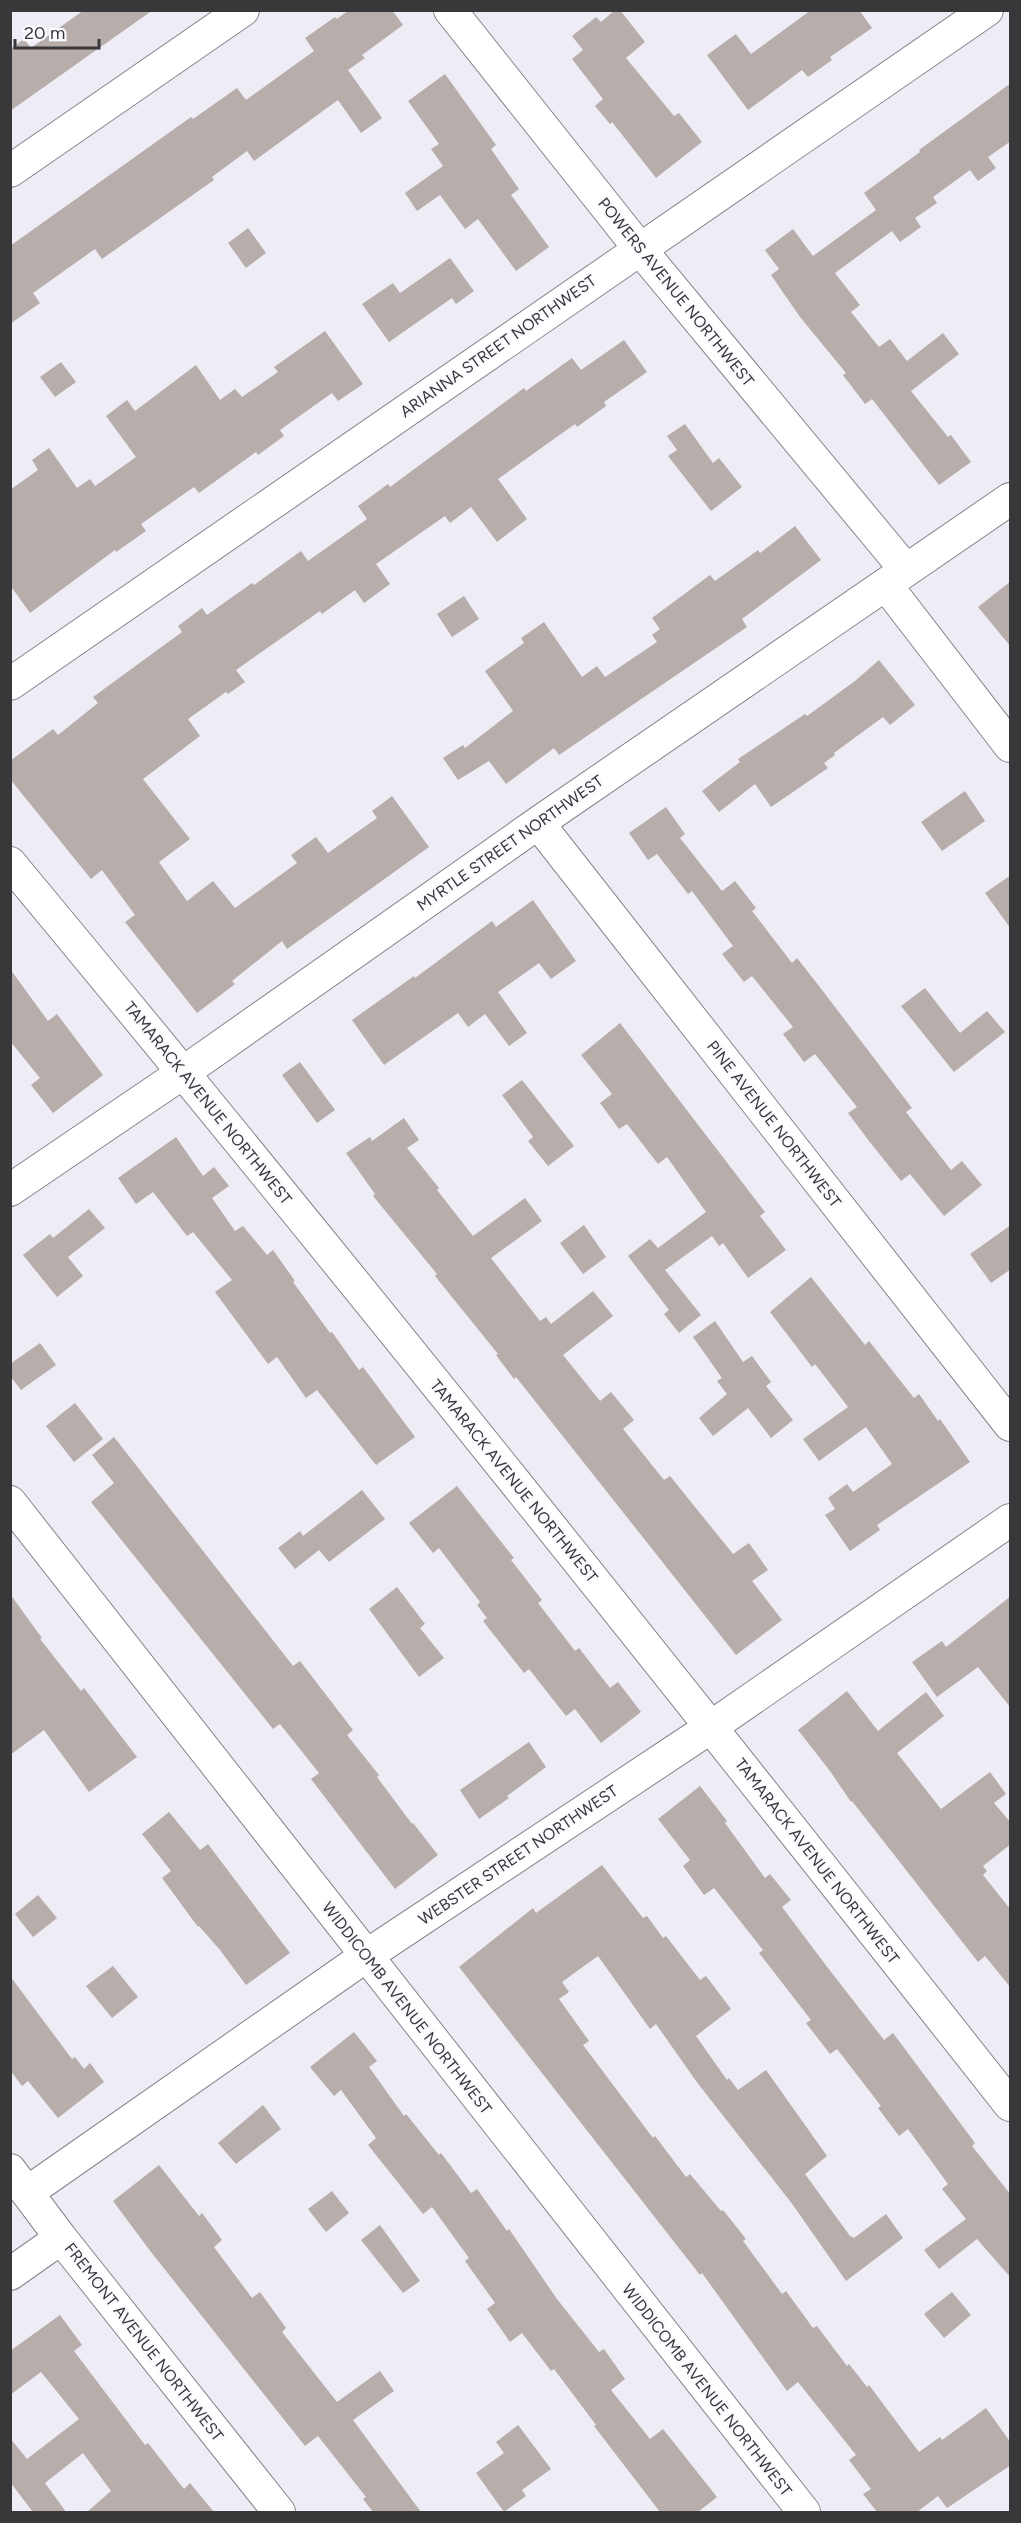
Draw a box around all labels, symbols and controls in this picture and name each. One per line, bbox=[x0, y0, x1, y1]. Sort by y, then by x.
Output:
scale bar bbox=[15, 12, 99, 50]
text: 20 m bbox=[24, 22, 65, 44]
street label: POWERS AVENUE NORTHWEST bbox=[594, 194, 758, 390]
street label: ARIANNA STREET NORTHWEST bbox=[396, 271, 600, 421]
street label: MYRTLE STREET NORTHWEST bbox=[413, 771, 607, 915]
street label: TAMARACK AVENUE NORTHWEST bbox=[120, 998, 296, 1208]
street label: PINE AVENUE NORTHWEST bbox=[703, 1037, 845, 1211]
street label: TAMARACK AVENUE NORTHWEST bbox=[426, 1376, 602, 1586]
street label: TAMARACK AVENUE NORTHWEST bbox=[731, 1754, 903, 1968]
street label: WEBSTER STREET NORTHWEST bbox=[415, 1781, 621, 1929]
street label: WIDDICOMB AVENUE NORTHWEST bbox=[318, 1898, 496, 2118]
street label: FREMONT AVENUE NORTHWEST bbox=[61, 2239, 227, 2445]
street label: WIDDICOMB AVENUE NORTHWEST bbox=[618, 2280, 796, 2500]

